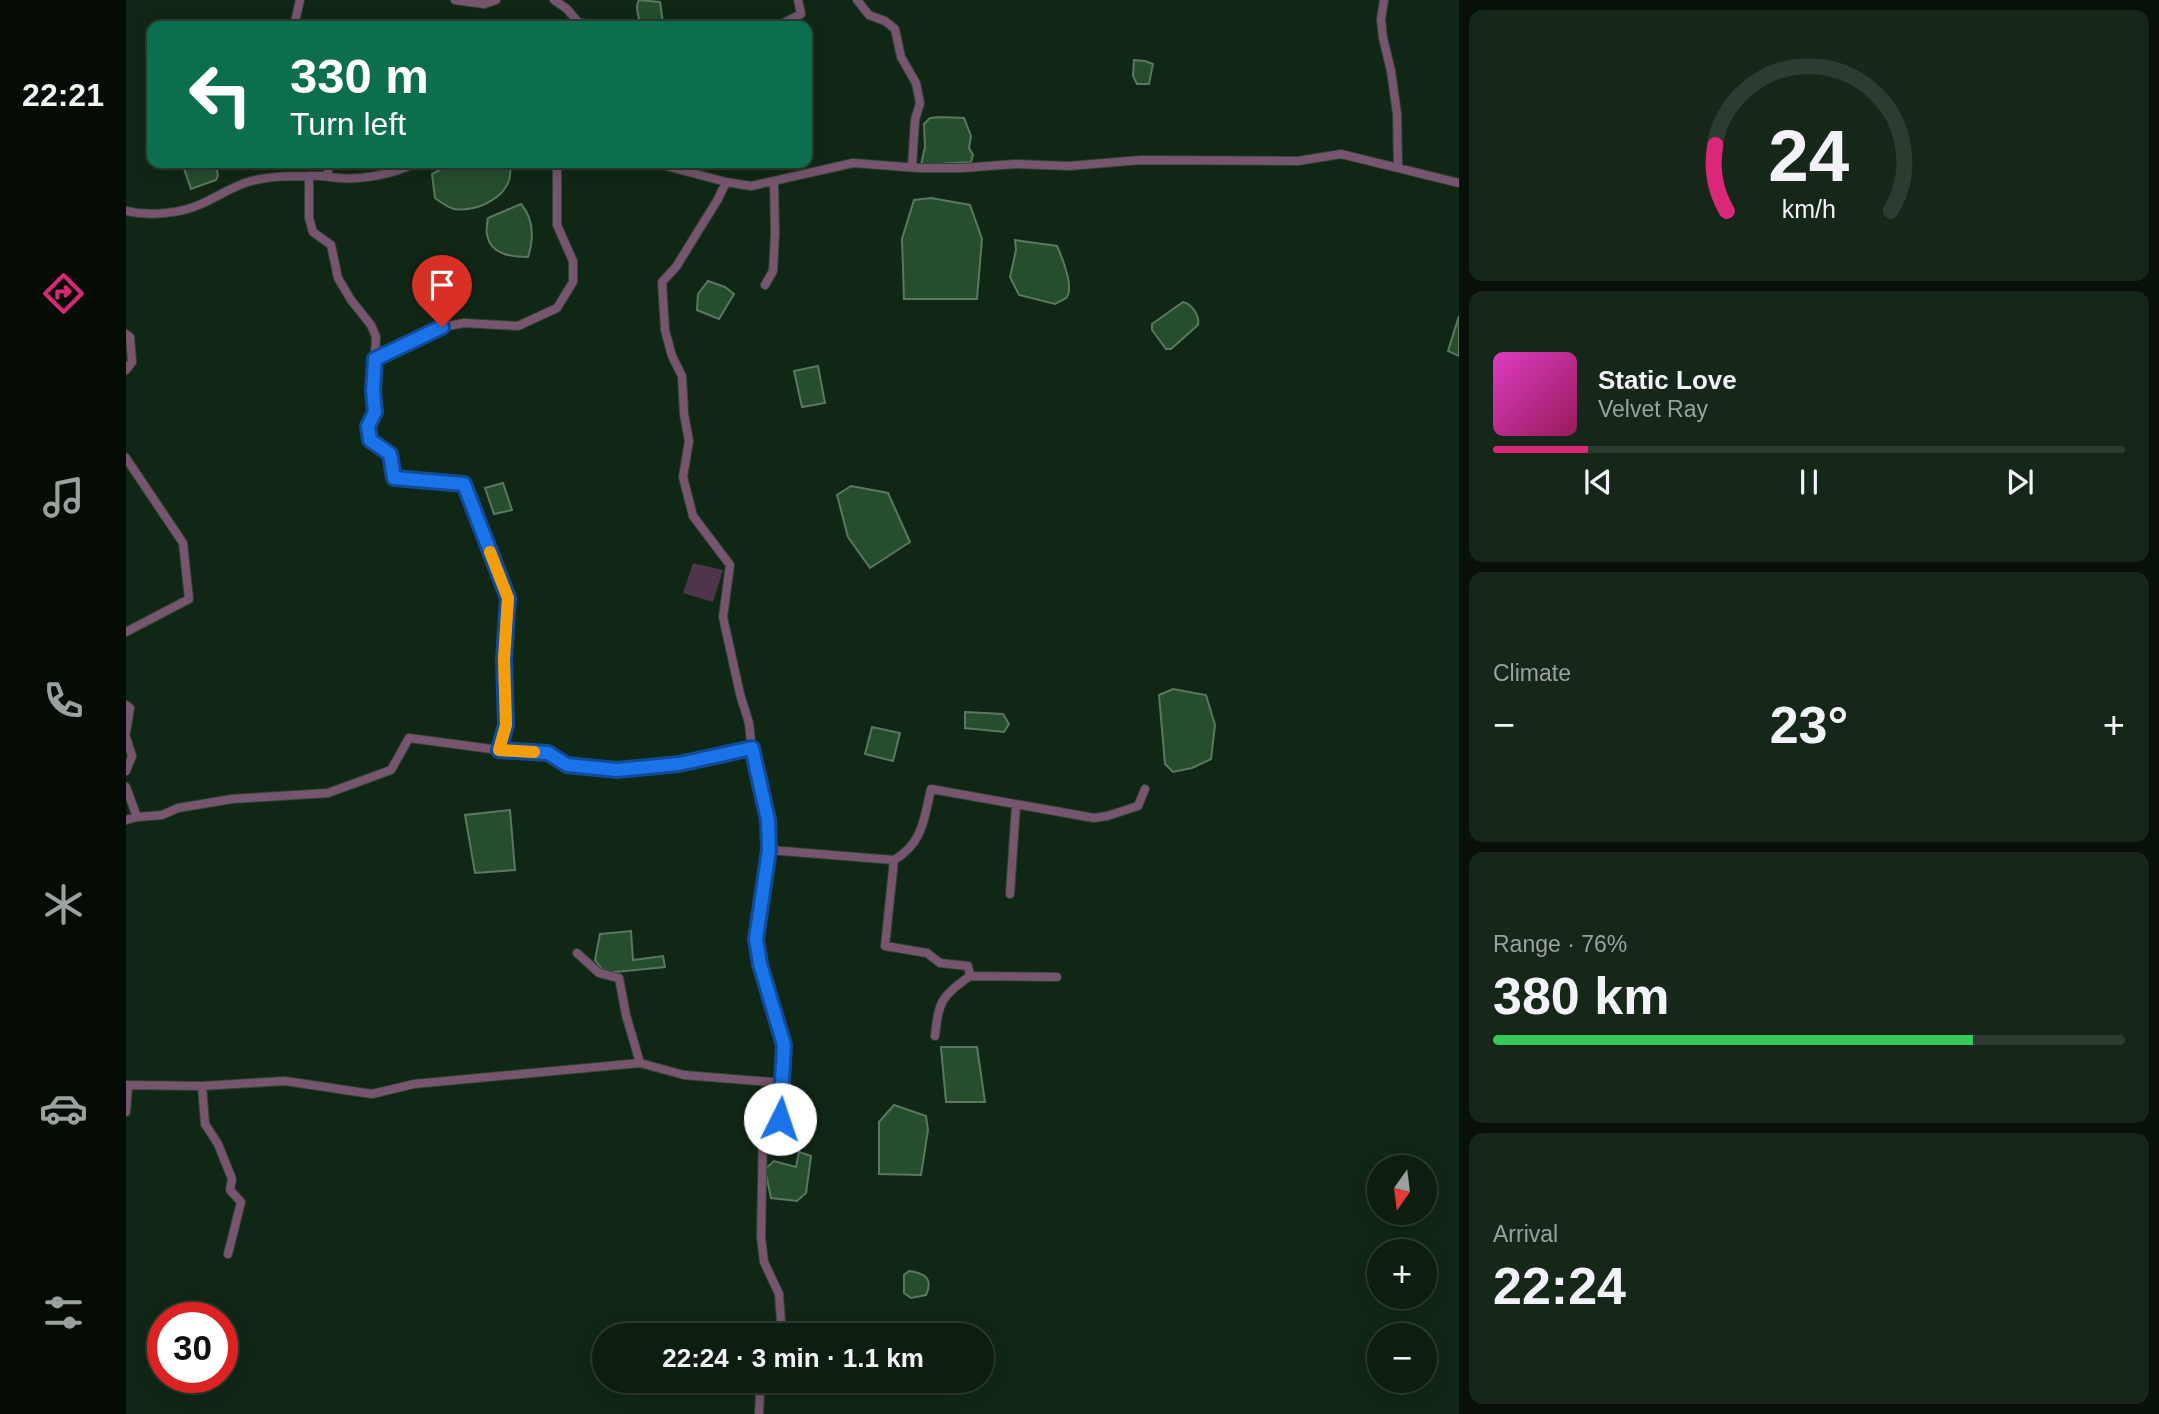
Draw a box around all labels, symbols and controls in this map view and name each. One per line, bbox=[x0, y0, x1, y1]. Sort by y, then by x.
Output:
icon: left bbox=[175, 49, 266, 140]
text: 330 m bbox=[290, 49, 429, 103]
text: 22:21 bbox=[22, 77, 104, 113]
text: Turn left bbox=[290, 106, 406, 142]
text: 24 bbox=[1769, 116, 1850, 197]
text: km/h bbox=[1782, 195, 1836, 223]
pin bbox=[412, 255, 472, 327]
icon: arrive bbox=[423, 266, 461, 304]
icon: directions bbox=[39, 269, 88, 318]
text: Static Love bbox=[1598, 365, 1737, 395]
text: Velvet Ray bbox=[1598, 396, 1708, 422]
icon: previous bbox=[1579, 463, 1617, 501]
icon: pause bbox=[1790, 463, 1828, 501]
icon: next bbox=[2001, 463, 2039, 501]
icon: music bbox=[39, 473, 88, 522]
text: Climate bbox=[1493, 660, 1571, 686]
icon: phone bbox=[39, 676, 88, 725]
text: 23° bbox=[1770, 696, 1848, 754]
text: − bbox=[1493, 704, 1515, 746]
text: + bbox=[2103, 704, 2125, 746]
icon: climate bbox=[39, 880, 88, 929]
text: Range · 76% bbox=[1493, 931, 1627, 957]
text: 380 km bbox=[1493, 967, 1669, 1025]
position arrow bbox=[743, 1082, 817, 1156]
icon: car bbox=[39, 1084, 88, 1133]
north arrow bbox=[1367, 1155, 1437, 1225]
map controls bbox=[1367, 1155, 1437, 1393]
text: Arrival bbox=[1493, 1221, 1558, 1247]
button: + bbox=[1367, 1239, 1437, 1309]
text: 22:24 bbox=[1493, 1257, 1626, 1315]
icon: filters bbox=[39, 1288, 88, 1337]
speed limit sign: 30 bbox=[147, 1302, 238, 1393]
button: − bbox=[1367, 1323, 1437, 1393]
text: 22:24 · 3 min · 1.1 km bbox=[662, 1343, 924, 1373]

